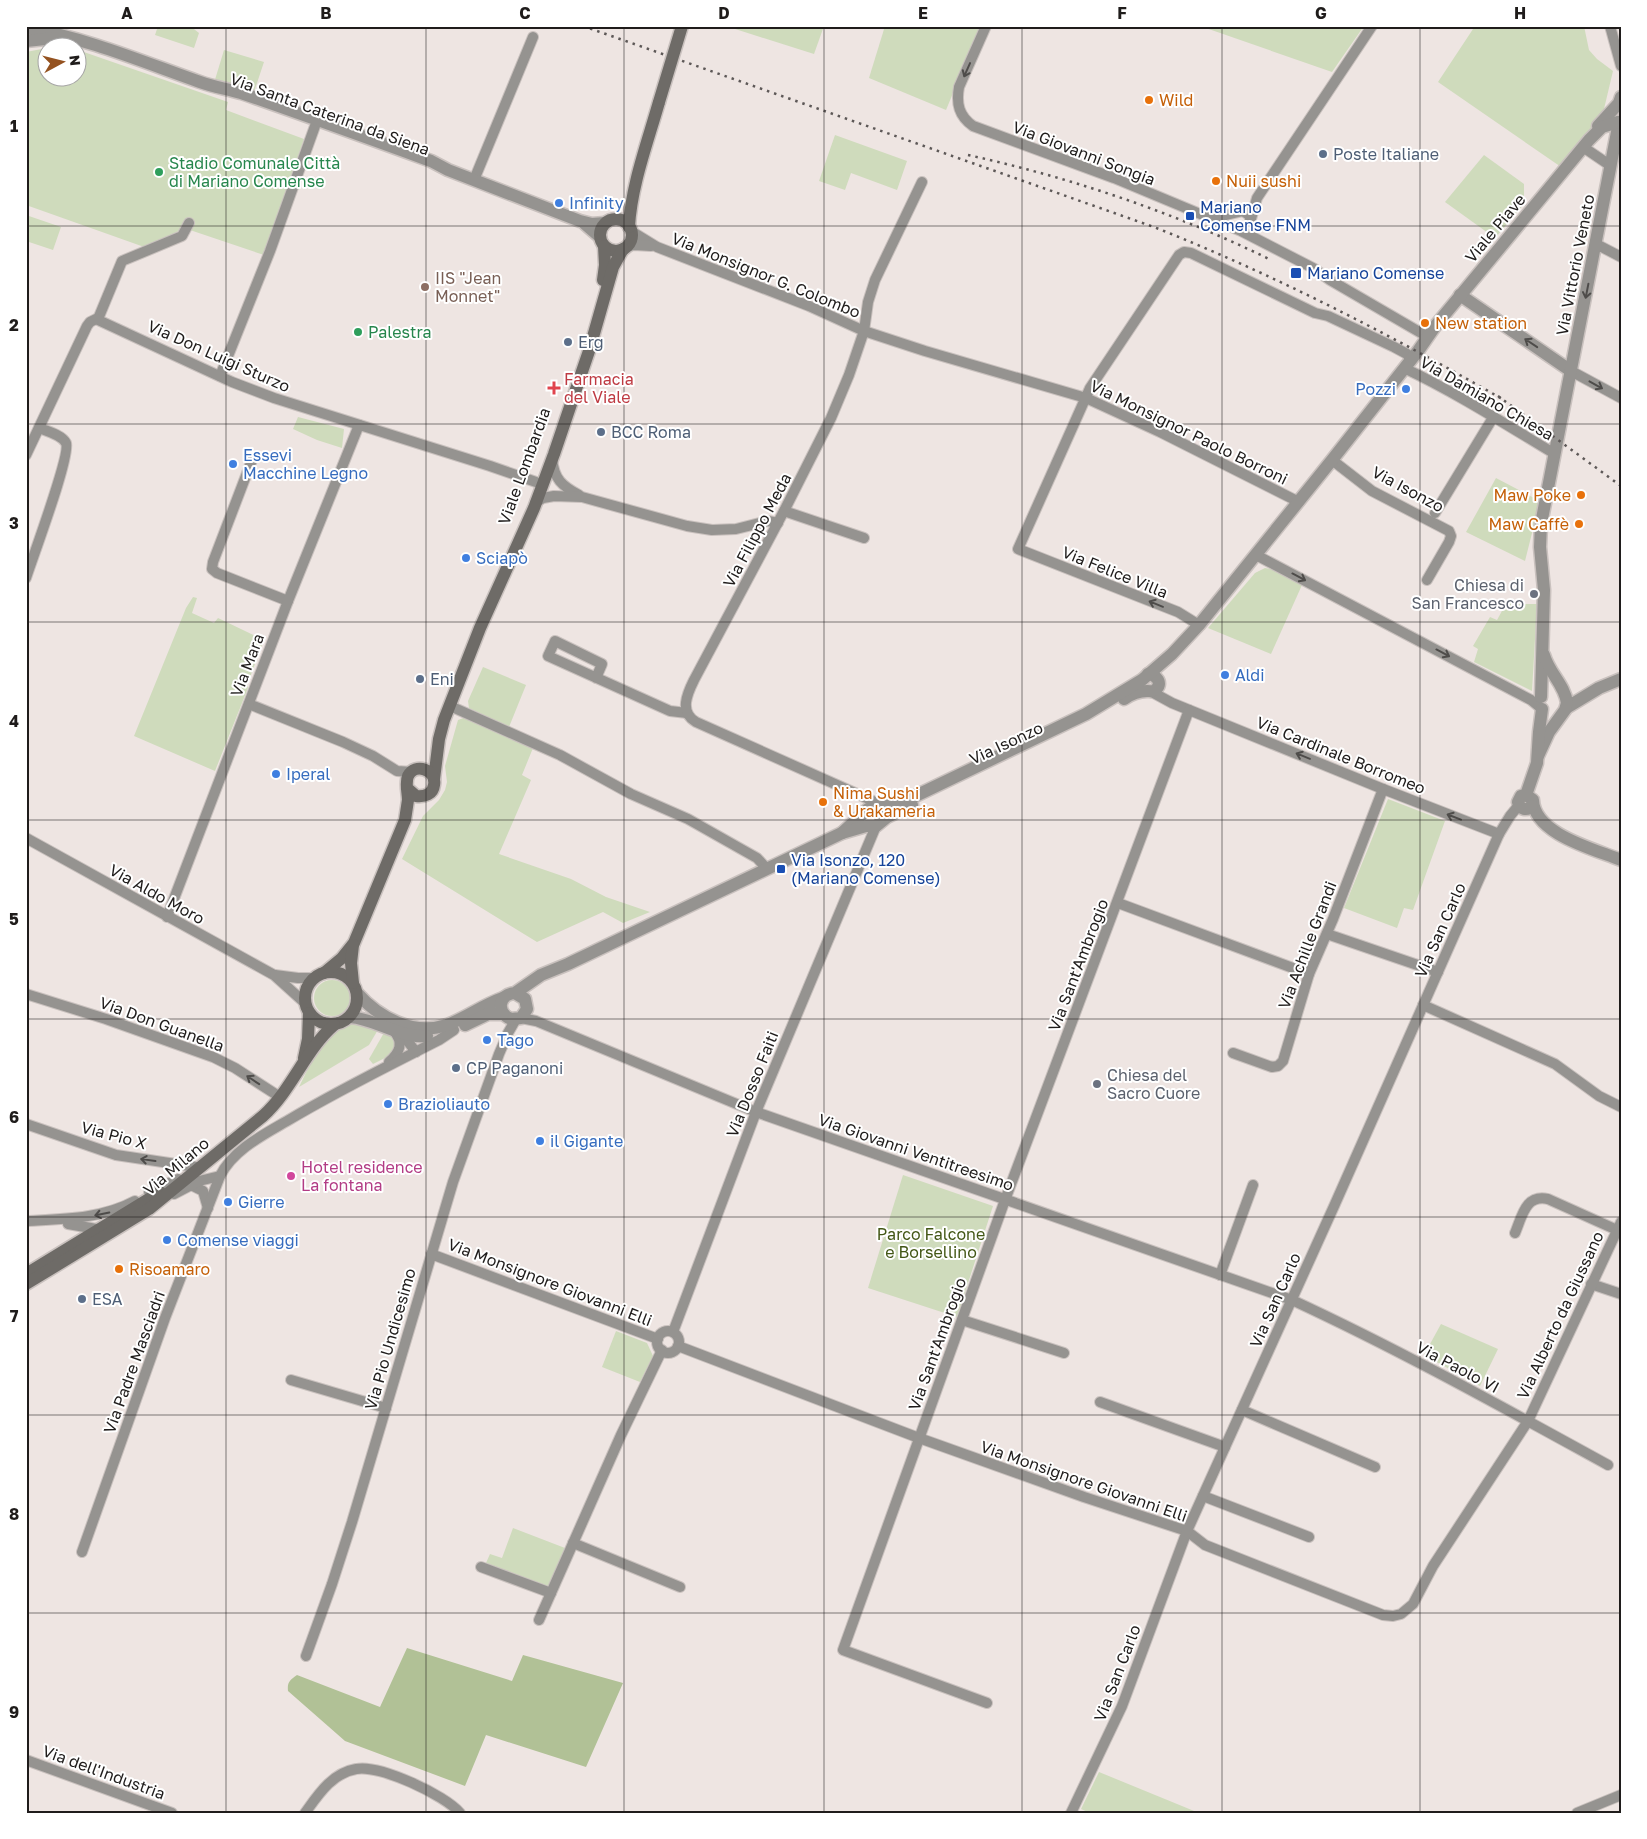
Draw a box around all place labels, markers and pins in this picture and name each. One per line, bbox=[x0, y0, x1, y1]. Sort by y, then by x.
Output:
place label: Wild bbox=[1159, 90, 1193, 110]
marker: Wild bbox=[1143, 94, 1155, 106]
place label: Poste Italiane bbox=[1333, 144, 1439, 164]
marker: Poste Italiane bbox=[1317, 148, 1329, 160]
place label: Stadio Comunale Città di Mariano Comense bbox=[169, 153, 340, 191]
marker: Stadio Comunale Città di Mariano Comense bbox=[153, 166, 165, 178]
place label: Nuii sushi bbox=[1226, 171, 1301, 191]
marker: Nuii sushi bbox=[1210, 175, 1222, 187]
place label: Infinity bbox=[569, 193, 624, 213]
marker: Infinity bbox=[553, 197, 565, 209]
place label: Mariano Comense FNM bbox=[1200, 197, 1311, 235]
marker: Mariano Comense FNM bbox=[1184, 210, 1196, 222]
place label: Mariano Comense bbox=[1307, 263, 1444, 283]
marker: Mariano Comense bbox=[1289, 266, 1303, 280]
place label: IIS "Jean Monnet" bbox=[435, 268, 501, 306]
marker: IIS "Jean Monnet" bbox=[419, 281, 431, 293]
place label: New station bbox=[1435, 313, 1527, 333]
marker: New station bbox=[1419, 317, 1431, 329]
place label: Palestra bbox=[368, 322, 432, 342]
marker: Palestra bbox=[352, 326, 364, 338]
place label: Erg bbox=[578, 332, 604, 352]
marker: Erg bbox=[562, 336, 574, 348]
place label: Farmacia del Viale bbox=[564, 369, 634, 407]
place label: Pozzi bbox=[1355, 379, 1396, 399]
marker: Farmacia del Viale bbox=[548, 382, 560, 394]
marker: Pozzi bbox=[1400, 383, 1412, 395]
place label: BCC Roma bbox=[611, 422, 691, 442]
marker: BCC Roma bbox=[595, 426, 607, 438]
place label: Essevi Macchine Legno bbox=[243, 445, 368, 483]
marker: Essevi Macchine Legno bbox=[227, 458, 239, 470]
place label: Maw Poke bbox=[1493, 485, 1571, 505]
marker: Maw Poke bbox=[1575, 489, 1587, 501]
place label: Maw Caffè bbox=[1489, 514, 1569, 534]
marker: Maw Caffè bbox=[1573, 518, 1585, 530]
place label: Sciapò bbox=[476, 548, 528, 568]
marker: Sciapò bbox=[460, 552, 472, 564]
place label: Chiesa di San Francesco bbox=[1412, 575, 1524, 613]
marker: Chiesa di San Francesco bbox=[1528, 588, 1540, 600]
place label: Aldi bbox=[1235, 665, 1265, 685]
place label: Eni bbox=[430, 669, 454, 689]
marker: Aldi bbox=[1219, 669, 1231, 681]
marker: Eni bbox=[414, 673, 426, 685]
place label: Iperal bbox=[286, 764, 330, 784]
marker: Iperal bbox=[270, 768, 282, 780]
place label: Nima Sushi & Urakameria bbox=[833, 783, 935, 821]
marker: Nima Sushi & Urakameria bbox=[817, 796, 829, 808]
place label: Via Isonzo, 120 (Mariano Comense) bbox=[791, 850, 941, 888]
marker: Via Isonzo, 120 (Mariano Comense) bbox=[775, 863, 787, 875]
place label: Tago bbox=[497, 1030, 534, 1050]
marker: Tago bbox=[481, 1034, 493, 1046]
place label: CP Paganoni bbox=[466, 1058, 563, 1078]
marker: CP Paganoni bbox=[450, 1062, 462, 1074]
place label: Chiesa del Sacro Cuore bbox=[1107, 1065, 1200, 1103]
marker: Chiesa del Sacro Cuore bbox=[1091, 1078, 1103, 1090]
place label: Brazioliauto bbox=[398, 1094, 490, 1114]
marker: Brazioliauto bbox=[382, 1098, 394, 1110]
place label: il Gigante bbox=[550, 1131, 623, 1151]
marker: il Gigante bbox=[534, 1135, 546, 1147]
place label: Hotel residence La fontana bbox=[301, 1157, 423, 1195]
marker: Hotel residence La fontana bbox=[285, 1170, 297, 1182]
place label: Gierre bbox=[238, 1192, 284, 1212]
marker: Gierre bbox=[222, 1196, 234, 1208]
place label: Comense viaggi bbox=[177, 1230, 299, 1250]
marker: Comense viaggi bbox=[161, 1234, 173, 1246]
place label: Risoamaro bbox=[129, 1259, 210, 1279]
marker: Risoamaro bbox=[113, 1263, 125, 1275]
place label: ESA bbox=[92, 1289, 123, 1309]
marker: ESA bbox=[76, 1293, 88, 1305]

